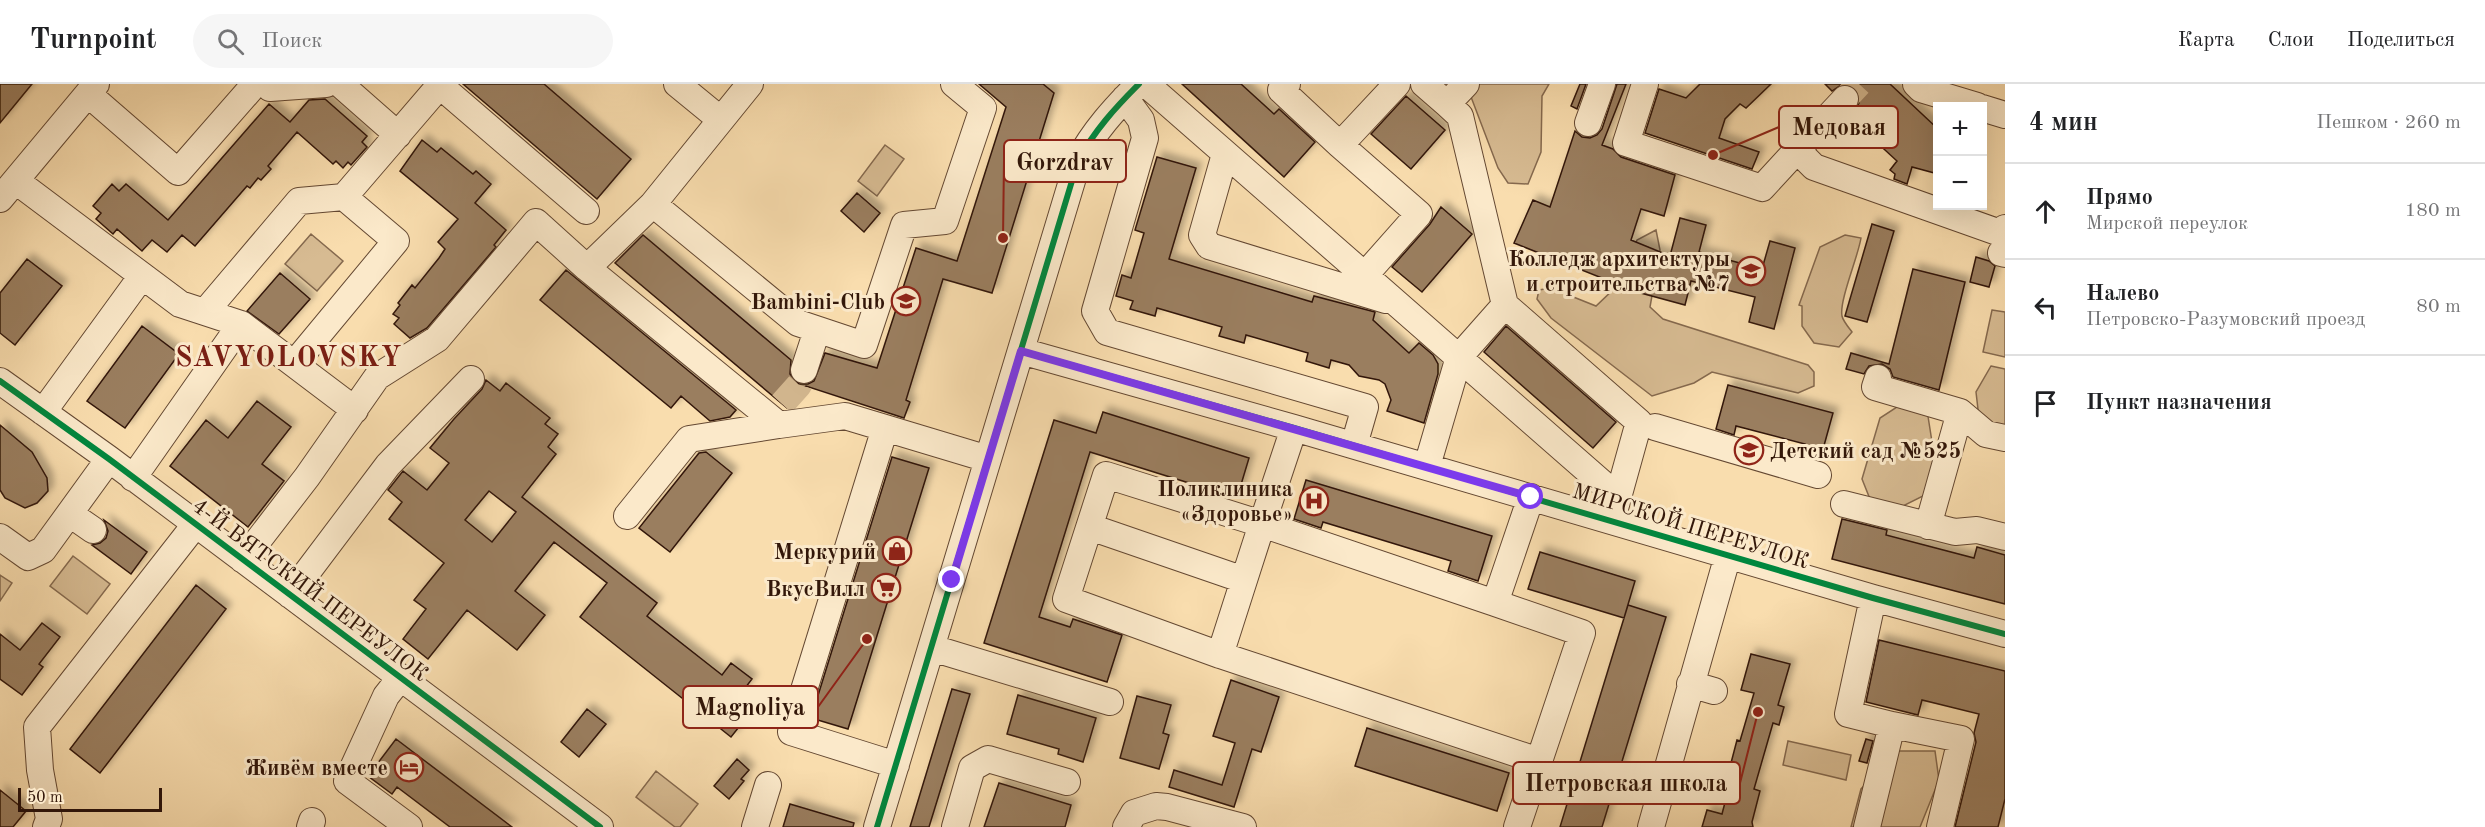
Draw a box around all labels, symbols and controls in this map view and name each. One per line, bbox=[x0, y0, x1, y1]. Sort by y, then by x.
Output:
search box bbox=[193, 14, 613, 68]
icon: search bbox=[214, 25, 247, 58]
text: Turnpoint bbox=[30, 27, 157, 55]
text: Поиск bbox=[262, 30, 322, 52]
text: Карта bbox=[2178, 30, 2235, 51]
text: Слои bbox=[2268, 30, 2314, 51]
text: Поделиться bbox=[2347, 30, 2455, 51]
map controls bbox=[1933, 102, 1987, 210]
button: + bbox=[1933, 102, 1987, 156]
callout: Медовая bbox=[1779, 106, 1898, 148]
text: 4 мин bbox=[2029, 110, 2098, 136]
text: Пешком · 260 m bbox=[2316, 113, 2461, 133]
text: Медовая bbox=[1792, 117, 1886, 141]
callout: Gorzdrav bbox=[1004, 140, 1126, 182]
text: Gorzdrav bbox=[1016, 152, 1114, 176]
button: − bbox=[1933, 156, 1987, 210]
text: Прямо bbox=[2086, 187, 2153, 209]
icon: ahead bbox=[2029, 195, 2062, 228]
text: 180 m bbox=[2405, 201, 2461, 221]
text: Мирской переулок bbox=[2086, 214, 2248, 234]
place label: Колледж архитектуры и строительства №7 bbox=[1508, 249, 1730, 296]
school or university icon: Колледж архитектуры и строительства №7 bbox=[1735, 255, 1767, 287]
text: Налево bbox=[2086, 283, 2159, 305]
school or university icon: Bambini-Club bbox=[890, 285, 922, 317]
icon: left bbox=[2029, 291, 2062, 324]
place label: Bambini-Club bbox=[751, 292, 885, 314]
text: 80 m bbox=[2416, 297, 2461, 317]
text: Петровско-Разумовский проезд bbox=[2086, 310, 2365, 330]
district label: SAVYOLOVSKY bbox=[175, 345, 403, 373]
icon: arrive bbox=[2029, 387, 2062, 420]
text: Пункт назначения bbox=[2086, 392, 2272, 414]
school or university icon: Детский сад №525 bbox=[1733, 434, 1765, 466]
place label: Детский сад №525 bbox=[1770, 441, 1961, 463]
street label: МИРСКОЙ ПЕРЕУЛОК bbox=[1570, 477, 1812, 573]
place label: Поликлиника «Здоровье» bbox=[1157, 479, 1293, 526]
route start bbox=[1517, 483, 1543, 509]
hospital icon: Поликлиника «Здоровье» bbox=[1298, 485, 1330, 517]
street label: 4-Й ВЯТСКИЙ ПЕРЕУЛОК bbox=[188, 492, 434, 686]
shop icon: Меркурий bbox=[881, 535, 913, 567]
place label: Меркурий bbox=[774, 542, 876, 564]
route end bbox=[938, 566, 964, 592]
supermarket icon: ВкусВилл bbox=[870, 572, 902, 604]
place label: ВкусВилл bbox=[766, 579, 865, 601]
callout: Magnoliya bbox=[683, 686, 818, 728]
text: Magnoliya bbox=[695, 697, 805, 721]
hotel icon: Живём вместе bbox=[393, 751, 425, 783]
place label: Живём вместе bbox=[245, 758, 388, 780]
callout: Петровская школа bbox=[1513, 762, 1740, 804]
text: Петровская школа bbox=[1524, 773, 1728, 797]
scale bar bbox=[18, 785, 162, 812]
text: 50 m bbox=[27, 790, 63, 806]

